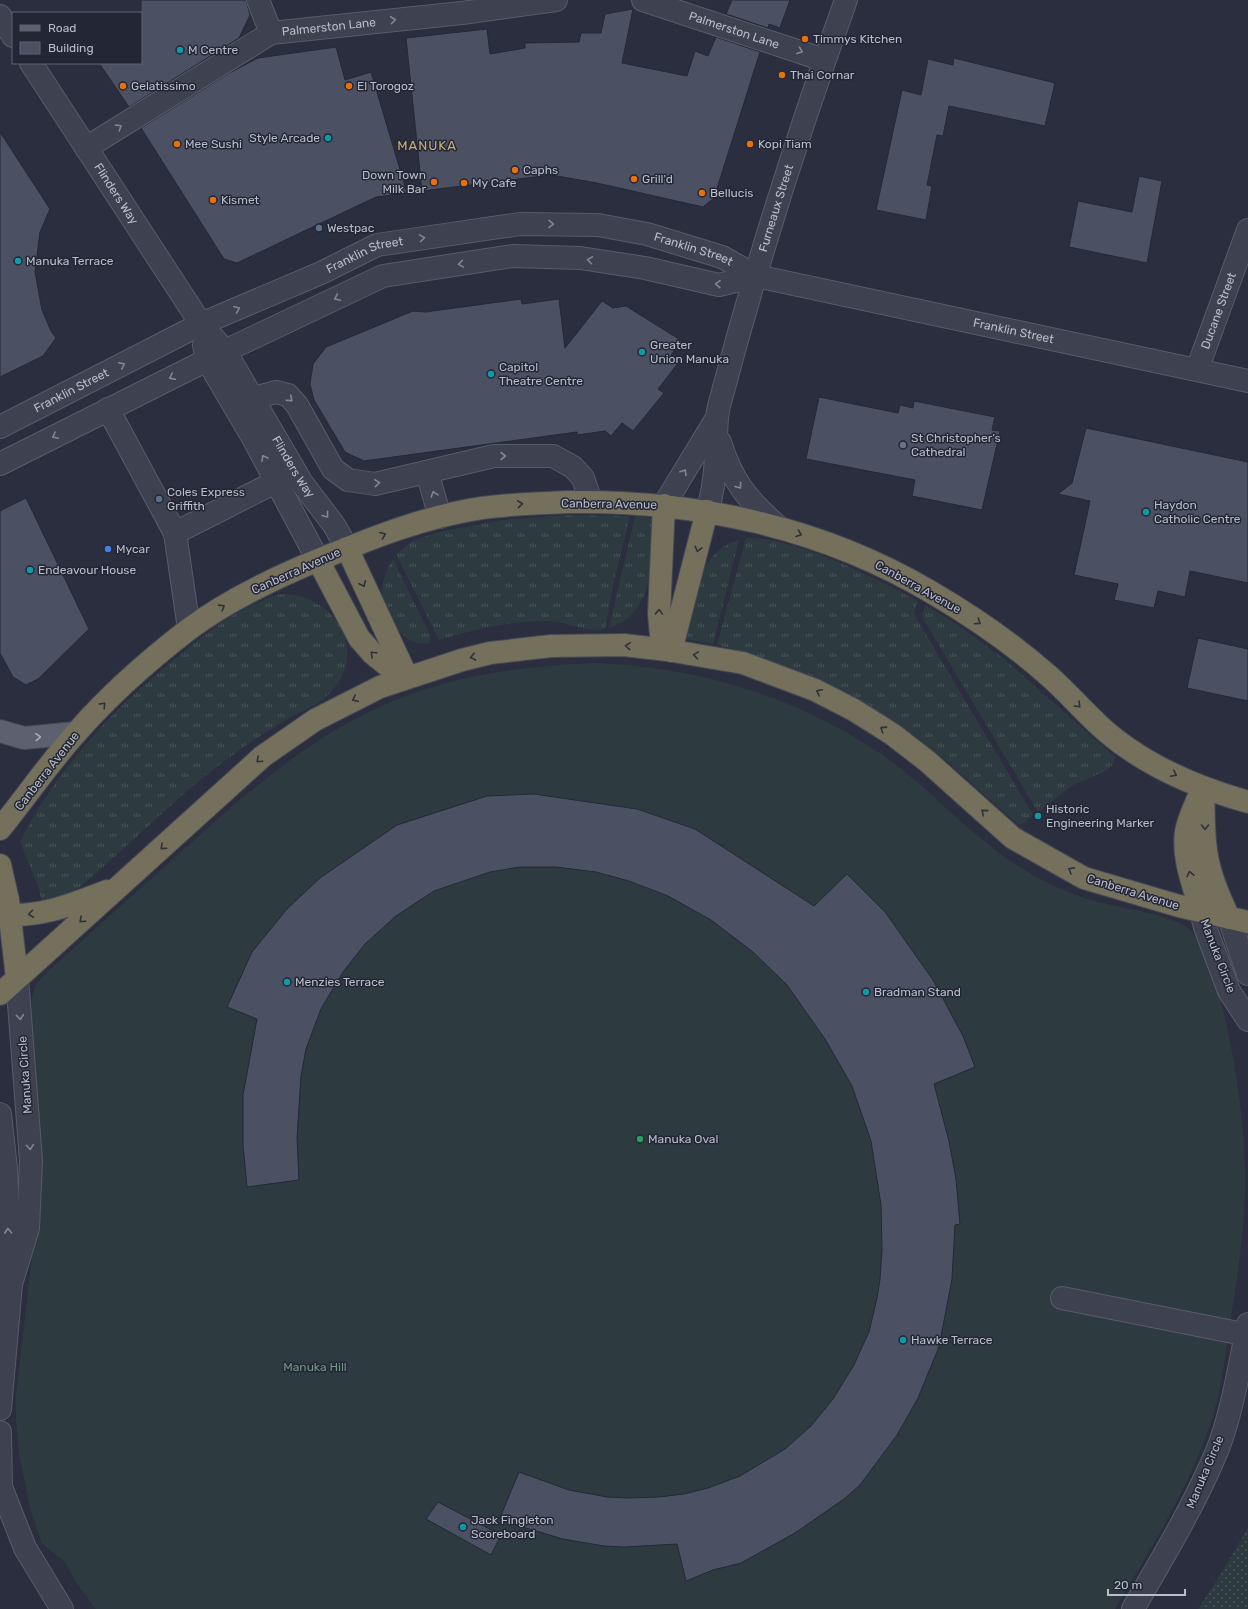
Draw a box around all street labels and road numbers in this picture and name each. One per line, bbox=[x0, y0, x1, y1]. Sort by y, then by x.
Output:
street label: Palmerston Lane bbox=[687, 9, 781, 52]
street label: Palmerston Lane bbox=[281, 15, 377, 39]
street label: Flinders Way bbox=[91, 161, 141, 227]
street label: Furneaux Street bbox=[756, 162, 796, 254]
street label: Franklin Street bbox=[652, 230, 736, 269]
street label: Franklin Street bbox=[324, 234, 404, 276]
street label: Ducane Street bbox=[1198, 270, 1239, 351]
street label: Franklin Street bbox=[972, 316, 1056, 346]
street label: Franklin Street bbox=[31, 365, 111, 415]
street label: Flinders Way bbox=[269, 433, 318, 501]
street label: Canberra Avenue bbox=[561, 496, 657, 512]
street label: Canberra Avenue bbox=[249, 545, 343, 597]
street label: Canberra Avenue bbox=[873, 558, 964, 617]
street label: Canberra Avenue bbox=[12, 729, 82, 813]
street label: Canberra Avenue bbox=[1085, 871, 1181, 913]
street label: Manuka Circle bbox=[1198, 917, 1239, 995]
street label: Manuka Circle bbox=[15, 1035, 35, 1114]
street label: Manuka Circle bbox=[1183, 1433, 1227, 1511]

